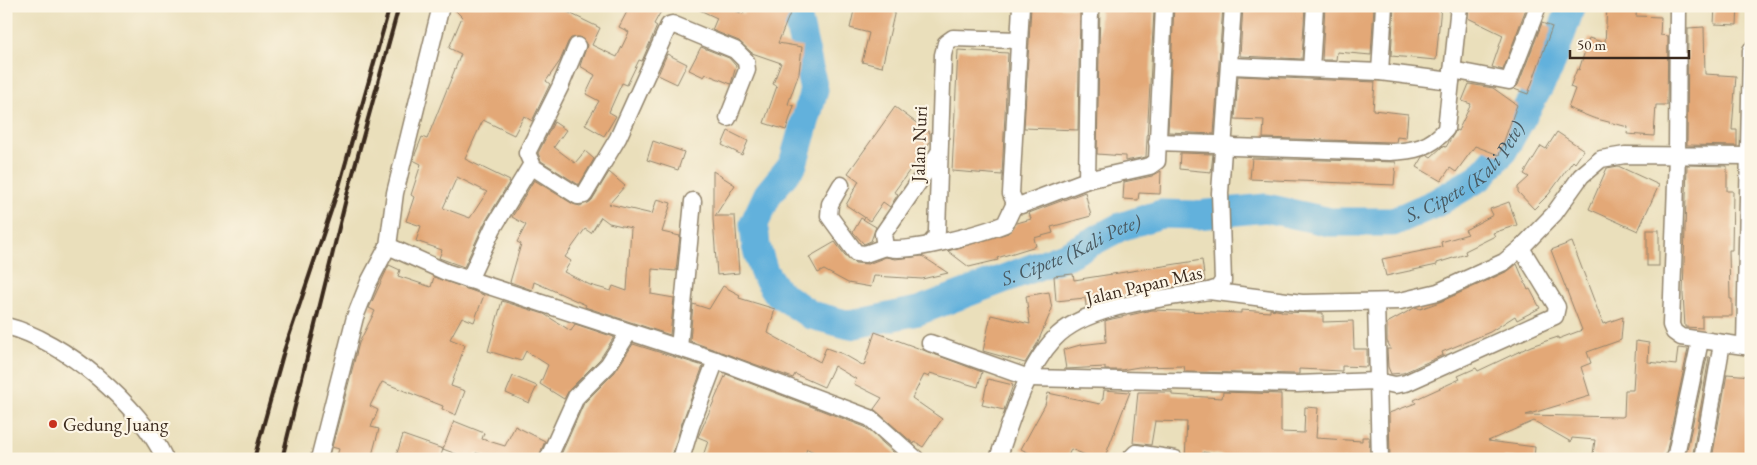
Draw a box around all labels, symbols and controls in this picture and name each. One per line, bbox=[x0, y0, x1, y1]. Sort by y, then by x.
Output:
scale bar bbox=[1570, 28, 1688, 60]
text: 50 m bbox=[1577, 35, 1606, 54]
street label: Jalan Nuri bbox=[905, 105, 933, 184]
water label: S. Cipete (Kali Pete) bbox=[1400, 116, 1531, 228]
water label: S. Cipete (Kali Pete) bbox=[996, 208, 1145, 292]
street label: Jalan Papan Mas bbox=[1082, 259, 1205, 311]
place label: Gedung Juang bbox=[63, 412, 169, 437]
marker: Gedung Juang bbox=[47, 418, 59, 430]

